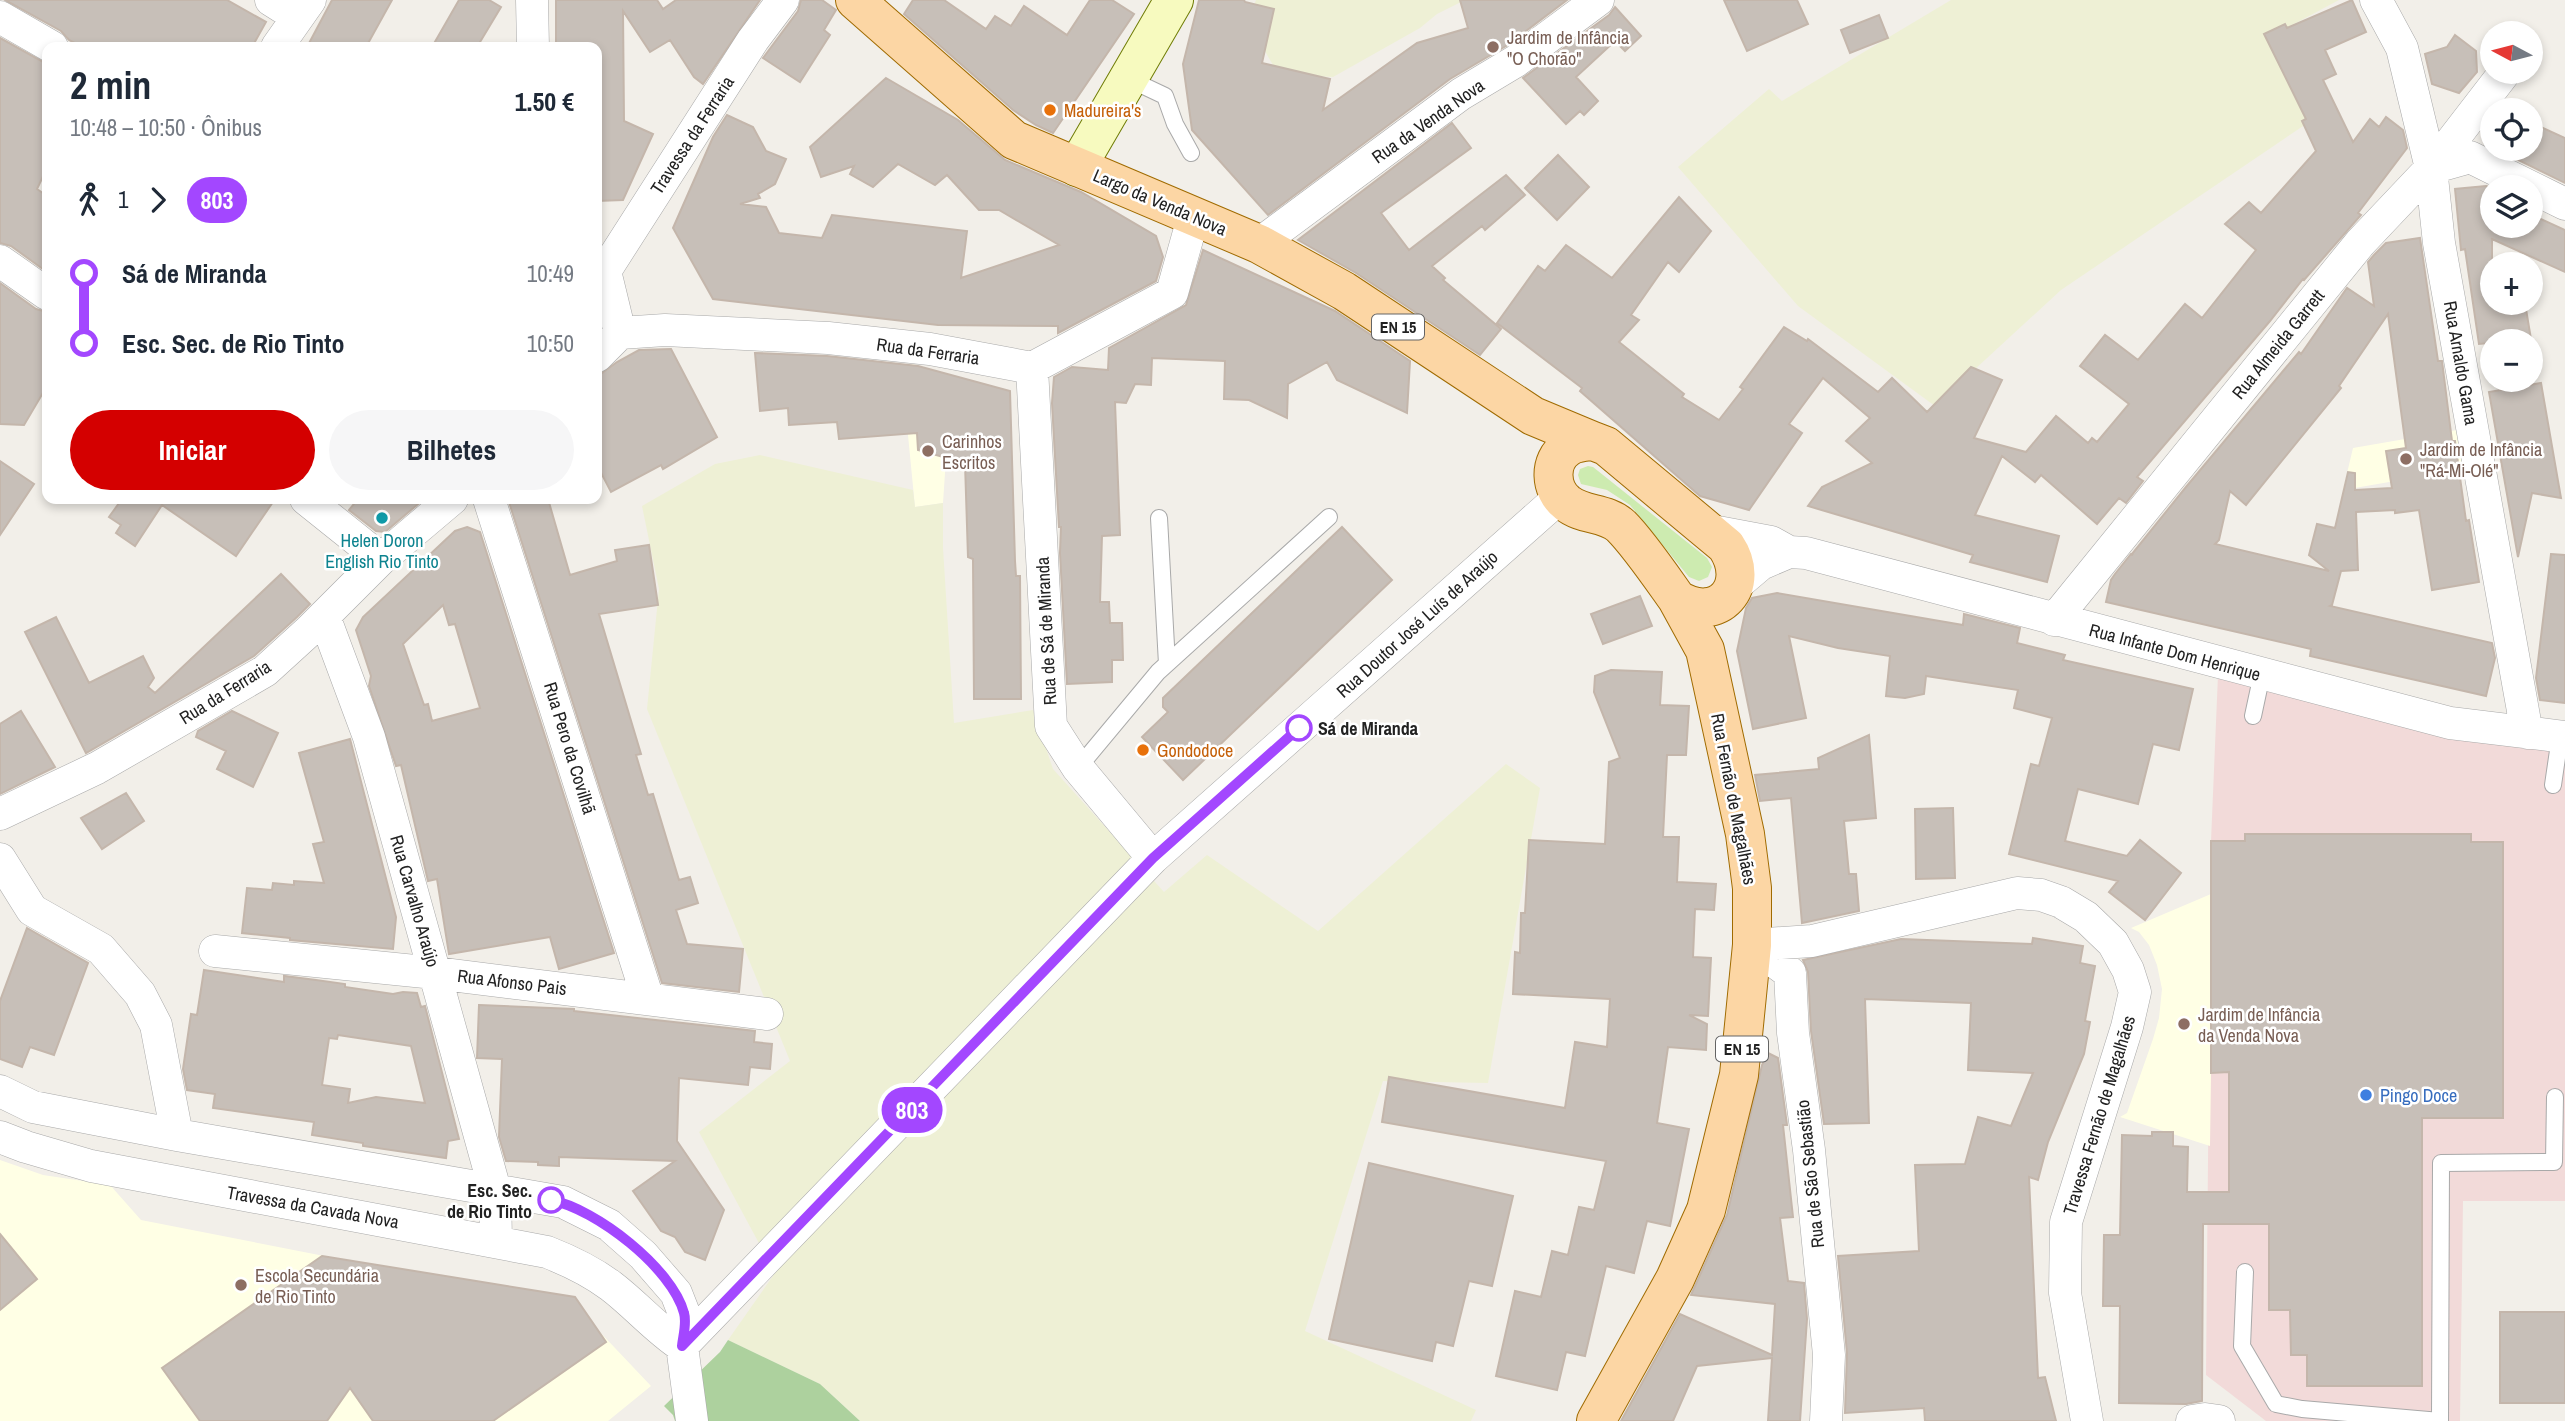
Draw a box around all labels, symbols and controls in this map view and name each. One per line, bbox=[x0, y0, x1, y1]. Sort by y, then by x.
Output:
north arrow bbox=[2480, 21, 2543, 84]
map controls bbox=[2480, 21, 2543, 392]
place label: Jardim de Infância "O Chorão" bbox=[1507, 25, 1629, 71]
marker: Jardim de Infância "O Chorão" bbox=[1485, 39, 1501, 55]
text: 2 min bbox=[70, 60, 151, 111]
street label: Travessa da Ferraria bbox=[644, 71, 740, 199]
street label: Rua da Venda Nova bbox=[1367, 73, 1489, 169]
text: 1.50 € bbox=[515, 84, 574, 119]
place label: Madureira's bbox=[1064, 98, 1141, 123]
button: locate bbox=[2480, 98, 2543, 161]
marker: Madureira's bbox=[1042, 102, 1058, 118]
text: 10:48 – 10:50 · Ônibus bbox=[70, 112, 262, 143]
street label: Largo da Venda Nova bbox=[1089, 163, 1231, 241]
button: layers bbox=[2480, 175, 2543, 238]
icon: walk bbox=[70, 181, 108, 219]
icon: forward bbox=[139, 181, 177, 219]
text: 1 bbox=[118, 184, 129, 215]
text: 803 bbox=[201, 184, 233, 216]
button: + bbox=[2480, 252, 2543, 315]
text: Sá de Miranda bbox=[122, 256, 267, 291]
text: 10:49 bbox=[527, 258, 574, 289]
street label: Rua Almeida Garrett bbox=[2226, 284, 2330, 404]
street label: Rua Arnaldo Gama bbox=[2438, 299, 2484, 427]
road number: EN 15 bbox=[1372, 314, 1424, 340]
text: Esc. Sec. de Rio Tinto bbox=[122, 326, 344, 361]
text: 10:50 bbox=[527, 328, 574, 359]
button: − bbox=[2480, 329, 2543, 392]
street label: Rua da Ferraria bbox=[875, 331, 981, 371]
button: Iniciar bbox=[70, 410, 315, 490]
button: Bilhetes bbox=[329, 410, 574, 490]
place label: Carinhos Escritos bbox=[942, 429, 1002, 475]
place label: Jardim de Infância "Rá-Mi-Olé" bbox=[2420, 437, 2542, 483]
marker: Carinhos Escritos bbox=[920, 443, 936, 459]
marker: Jardim de Infância "Rá-Mi-Olé" bbox=[2398, 451, 2414, 467]
marker: Helen Doron English Rio Tinto bbox=[374, 510, 390, 526]
place label: Helen Doron English Rio Tinto bbox=[325, 528, 439, 574]
street label: Rua Doutor José Luís de Araújo bbox=[1331, 545, 1503, 703]
street label: Rua de Sá de Miranda bbox=[1030, 556, 1062, 706]
street label: Rua Infante Dom Henrique bbox=[2087, 617, 2263, 687]
street label: Rua da Ferraria bbox=[175, 654, 275, 730]
street label: Rua Pero da Covilhã bbox=[538, 679, 602, 817]
street label: Rua Fernão de Magalhães bbox=[1705, 711, 1763, 887]
marker: Sá de Miranda bbox=[1286, 715, 1312, 741]
place label: Sá de Miranda bbox=[1318, 716, 1419, 741]
place label: Gondodoce bbox=[1157, 738, 1233, 763]
marker: Gondodoce bbox=[1135, 742, 1151, 758]
street label: Rua Carvalho Araújo bbox=[384, 832, 446, 970]
street label: Rua Afonso Pais bbox=[456, 963, 568, 1001]
place label: Jardim de Infância da Venda Nova bbox=[2198, 1002, 2320, 1048]
street label: Travessa Fernão de Magalhães bbox=[2057, 1012, 2141, 1218]
marker: Jardim de Infância da Venda Nova bbox=[2176, 1016, 2192, 1032]
road number: EN 15 bbox=[1716, 1036, 1768, 1062]
place label: Pingo Doce bbox=[2380, 1083, 2457, 1108]
line badge: 803 bbox=[872, 1087, 952, 1133]
marker: Pingo Doce bbox=[2358, 1087, 2374, 1103]
text: 803 bbox=[896, 1094, 928, 1126]
street label: Rua de São Sebastião bbox=[1790, 1099, 1830, 1249]
place label: Esc. Sec. de Rio Tinto bbox=[447, 1178, 532, 1224]
street label: Travessa da Cavada Nova bbox=[225, 1180, 401, 1234]
marker: Esc. Sec. de Rio Tinto bbox=[538, 1187, 564, 1213]
place label: Escola Secundária de Rio Tinto bbox=[255, 1263, 379, 1309]
marker: Escola Secundária de Rio Tinto bbox=[233, 1277, 249, 1293]

